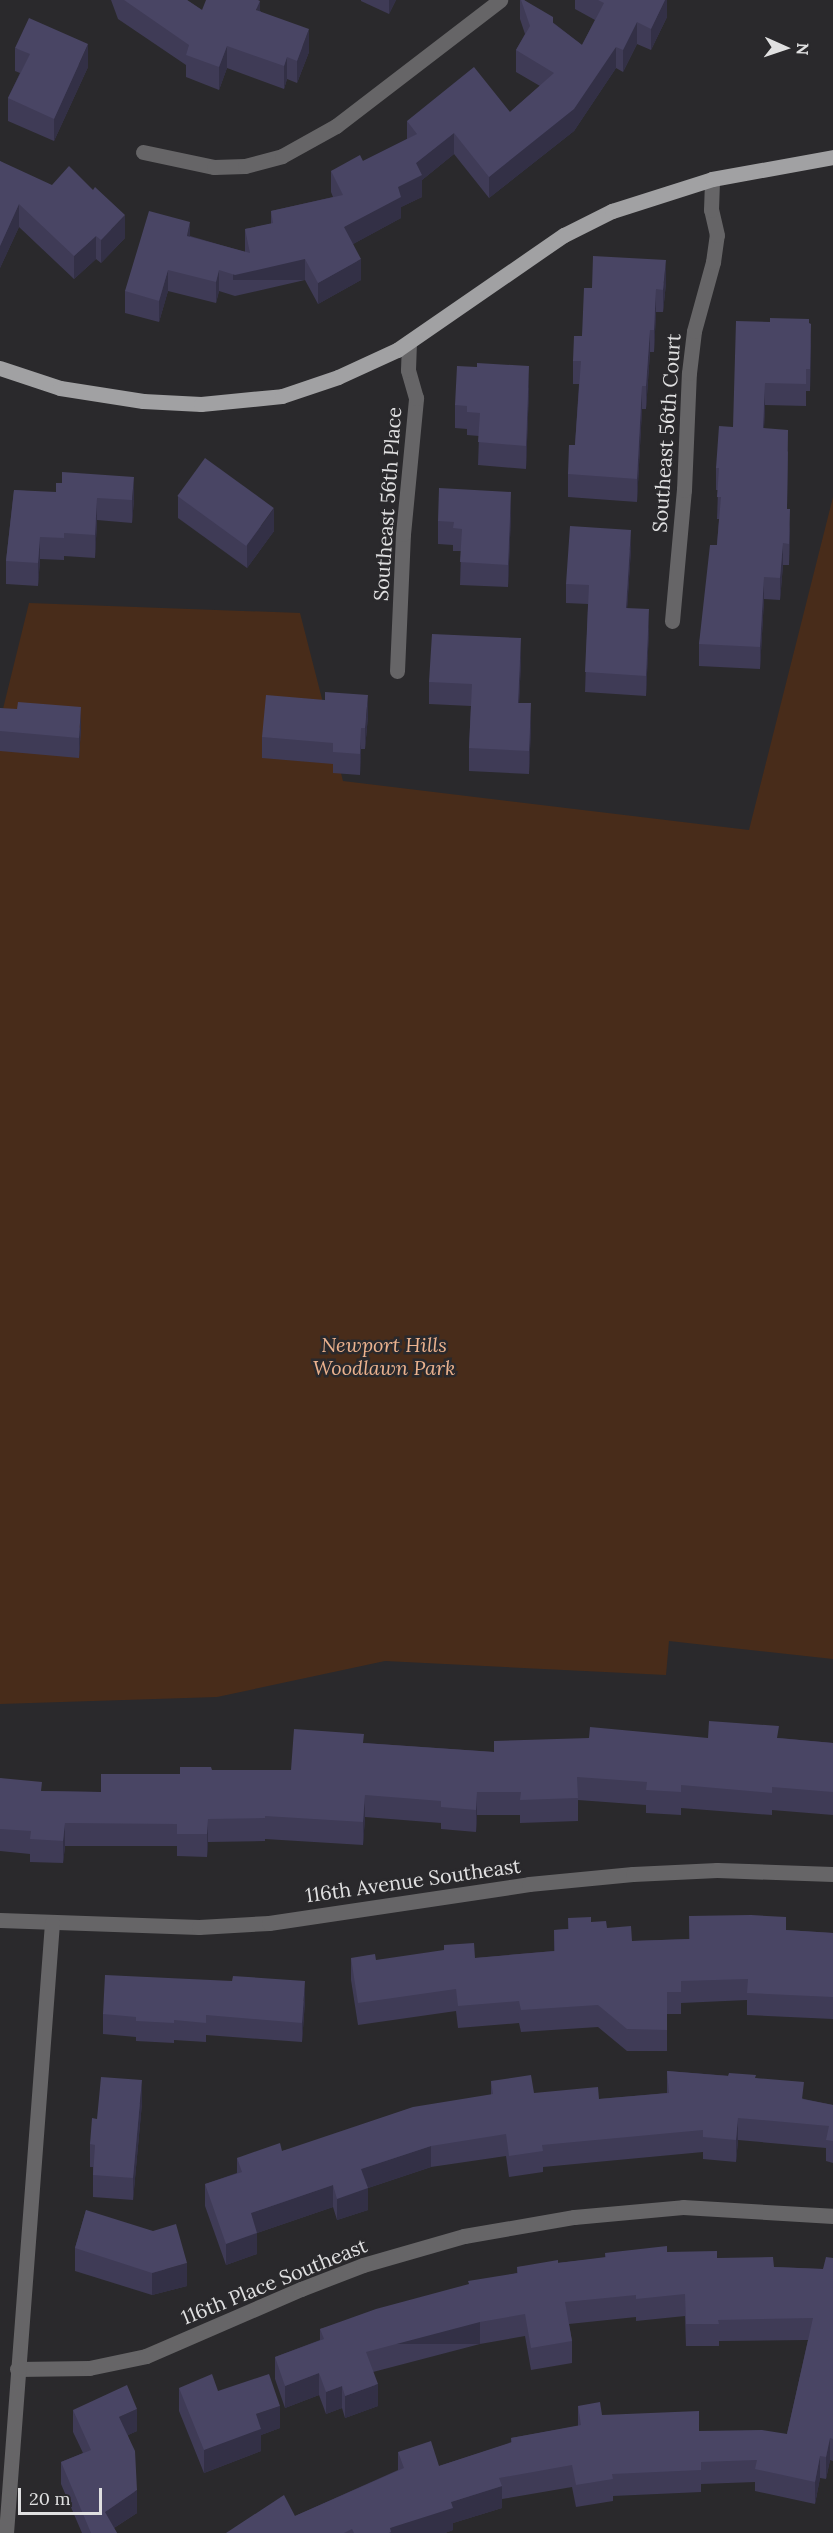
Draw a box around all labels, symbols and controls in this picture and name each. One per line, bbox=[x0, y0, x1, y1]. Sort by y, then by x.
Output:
north arrow bbox=[755, 18, 815, 78]
text: N bbox=[793, 42, 813, 56]
street label: Southeast 56th Court bbox=[647, 333, 685, 533]
street label: Southeast 56th Place bbox=[368, 406, 406, 602]
park label: Newport Hills Woodlawn Park bbox=[313, 1333, 455, 1380]
street label: 116th Avenue Southeast bbox=[304, 1853, 522, 1907]
street label: 116th Place Southeast bbox=[178, 2233, 370, 2329]
scale bar bbox=[21, 2476, 105, 2514]
text: 20 m bbox=[29, 2487, 71, 2510]

